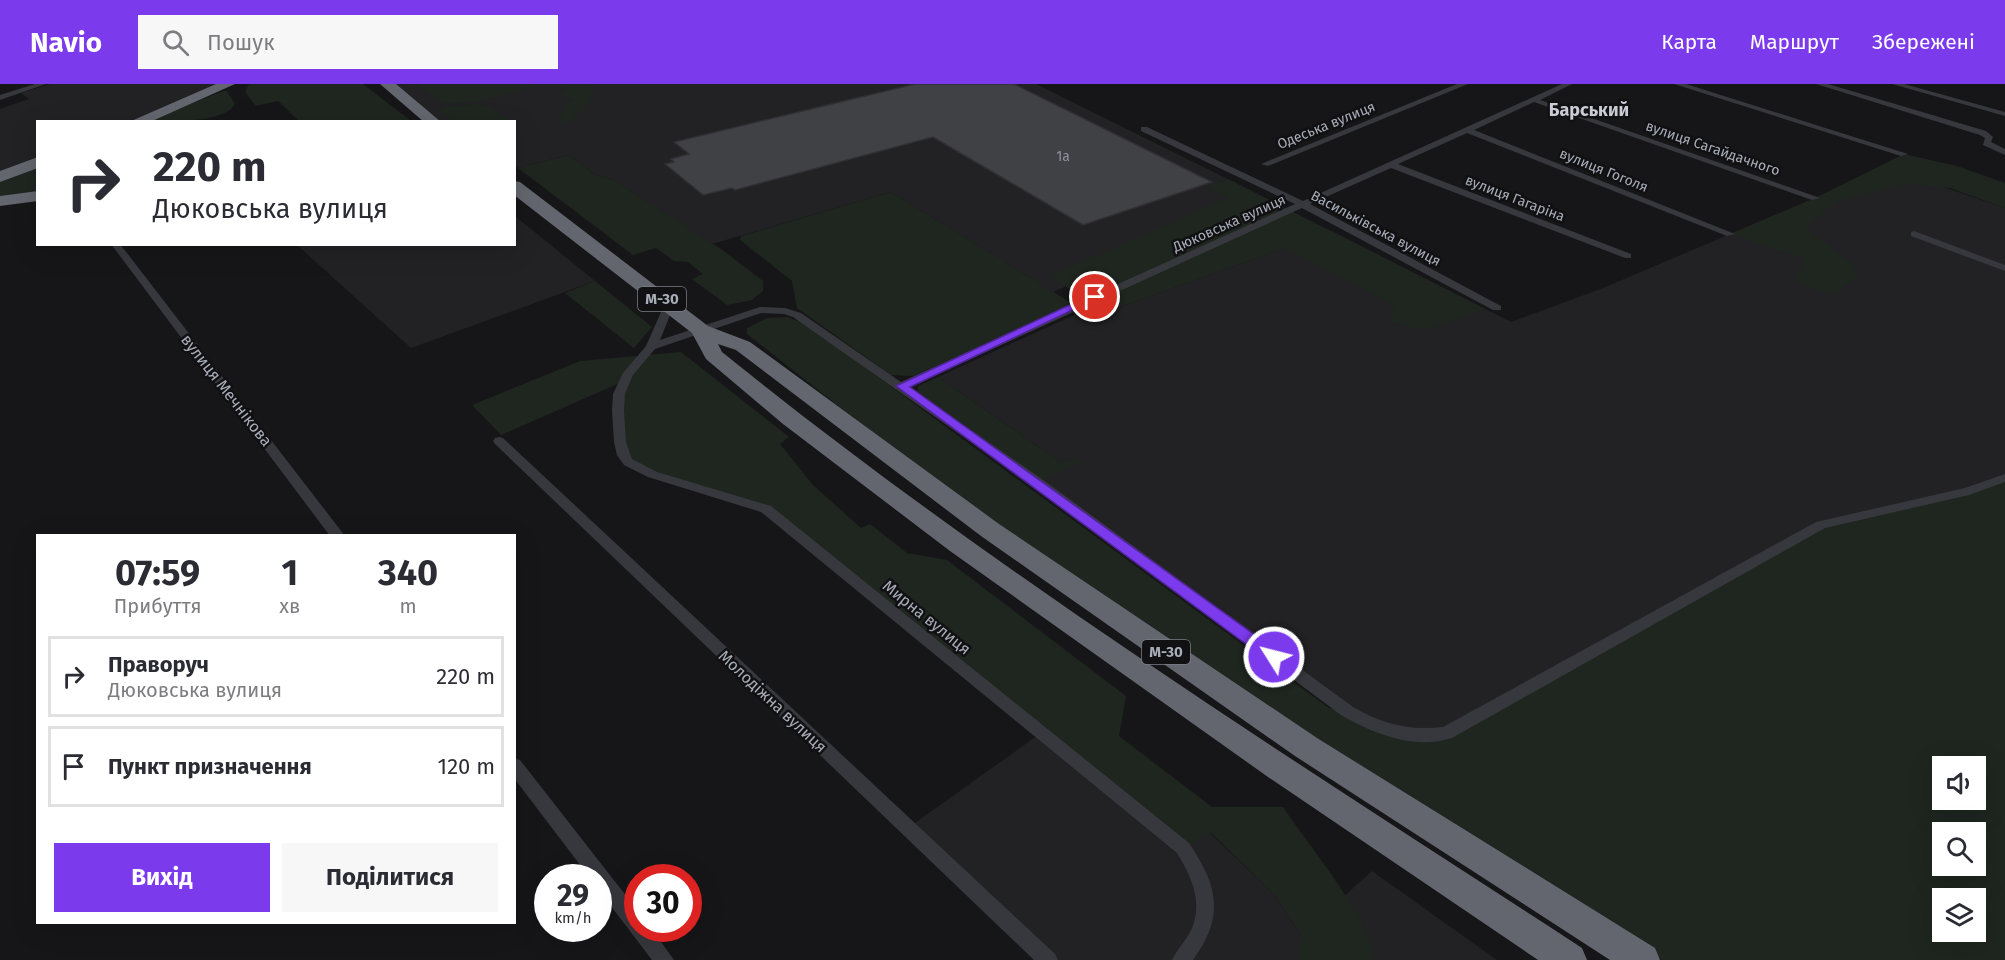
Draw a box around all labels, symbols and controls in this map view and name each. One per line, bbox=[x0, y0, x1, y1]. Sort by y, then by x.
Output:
search box bbox=[138, 15, 558, 69]
text: Navio bbox=[30, 26, 102, 59]
icon: search bbox=[159, 26, 192, 59]
text: Пошук bbox=[207, 29, 275, 56]
text: Карта bbox=[1661, 29, 1717, 55]
text: Маршрут bbox=[1750, 29, 1839, 55]
text: Збережені bbox=[1872, 29, 1975, 55]
street label: Одеська вулиця bbox=[1275, 98, 1378, 153]
district label: Барський bbox=[1549, 99, 1629, 121]
street label: вулиця Сагайдачного bbox=[1644, 118, 1782, 179]
text: 220 m bbox=[153, 142, 266, 192]
icon: right bbox=[54, 144, 132, 222]
street label: вулиця Гоголя bbox=[1557, 145, 1651, 196]
house number: 1а bbox=[1056, 148, 1070, 165]
street label: вулиця Гагаріна bbox=[1463, 172, 1567, 225]
street label: Васильківська вулиця bbox=[1308, 187, 1444, 270]
street label: Дюковська вулиця bbox=[1169, 191, 1288, 256]
text: Дюковська вулиця bbox=[153, 193, 388, 225]
pin bbox=[1069, 271, 1120, 322]
icon: arrive bbox=[1078, 280, 1111, 313]
road number: М-30 bbox=[638, 287, 686, 311]
street label: вулиця Мечнікова bbox=[177, 331, 276, 450]
text: 07:59 bbox=[115, 551, 200, 595]
text: 1 bbox=[281, 551, 298, 595]
text: 340 bbox=[378, 551, 438, 595]
street label: Мирна вулиця bbox=[879, 576, 974, 659]
text: Прибуття bbox=[114, 594, 201, 618]
text: хв bbox=[279, 594, 300, 618]
text: m bbox=[400, 594, 417, 618]
position arrow bbox=[1242, 625, 1306, 689]
road number: М-30 bbox=[1142, 640, 1190, 664]
street label: Молодіжна вулиця bbox=[715, 646, 831, 756]
text: Праворуч bbox=[108, 651, 209, 678]
icon: right bbox=[57, 660, 90, 693]
text: 220 m bbox=[436, 663, 495, 690]
text: Дюковська вулиця bbox=[108, 678, 282, 702]
icon: arrive bbox=[57, 750, 90, 783]
text: Пункт призначення bbox=[108, 753, 312, 780]
text: 120 m bbox=[438, 753, 495, 780]
map controls bbox=[1932, 756, 1986, 942]
button: sound bbox=[1932, 756, 1986, 810]
button: search bbox=[1932, 822, 1986, 876]
button: Вихід bbox=[54, 843, 270, 912]
button: Поділитися bbox=[282, 843, 498, 912]
speed limit sign: 30 bbox=[624, 864, 702, 942]
text: 29 bbox=[557, 878, 589, 914]
button: layers bbox=[1932, 888, 1986, 942]
text: km/h bbox=[554, 909, 592, 927]

